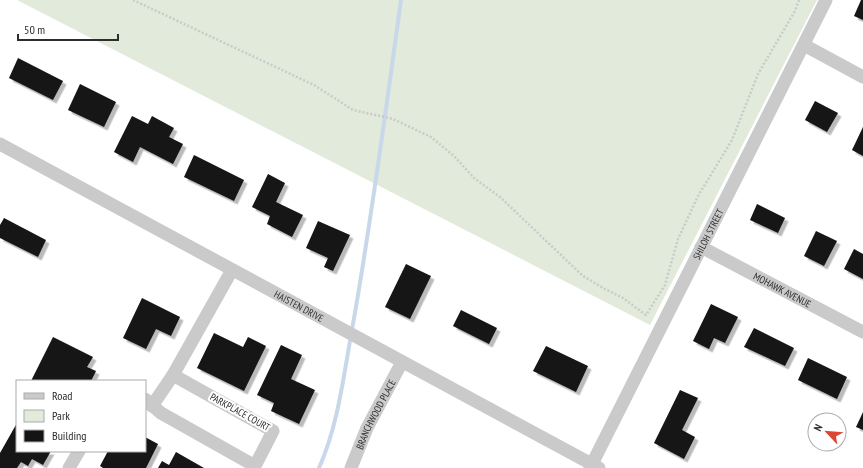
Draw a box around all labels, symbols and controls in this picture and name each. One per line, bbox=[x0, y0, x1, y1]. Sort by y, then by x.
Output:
scale bar bbox=[18, 16, 118, 42]
text: 50 m bbox=[24, 22, 45, 37]
street label: SHILOH STREET bbox=[690, 206, 726, 262]
street label: MOHAWK AVENUE bbox=[751, 269, 813, 310]
street label: HAISTEN DRIVE bbox=[272, 287, 326, 324]
street label: BRANCHWOOD PLACE bbox=[353, 377, 398, 451]
legend bbox=[16, 380, 146, 452]
text: Road bbox=[52, 388, 72, 403]
street label: PARKPLACE COURT bbox=[208, 390, 273, 434]
text: Park bbox=[52, 408, 70, 423]
north arrow bbox=[807, 412, 847, 452]
text: N bbox=[810, 422, 826, 433]
text: Building bbox=[52, 428, 87, 443]

